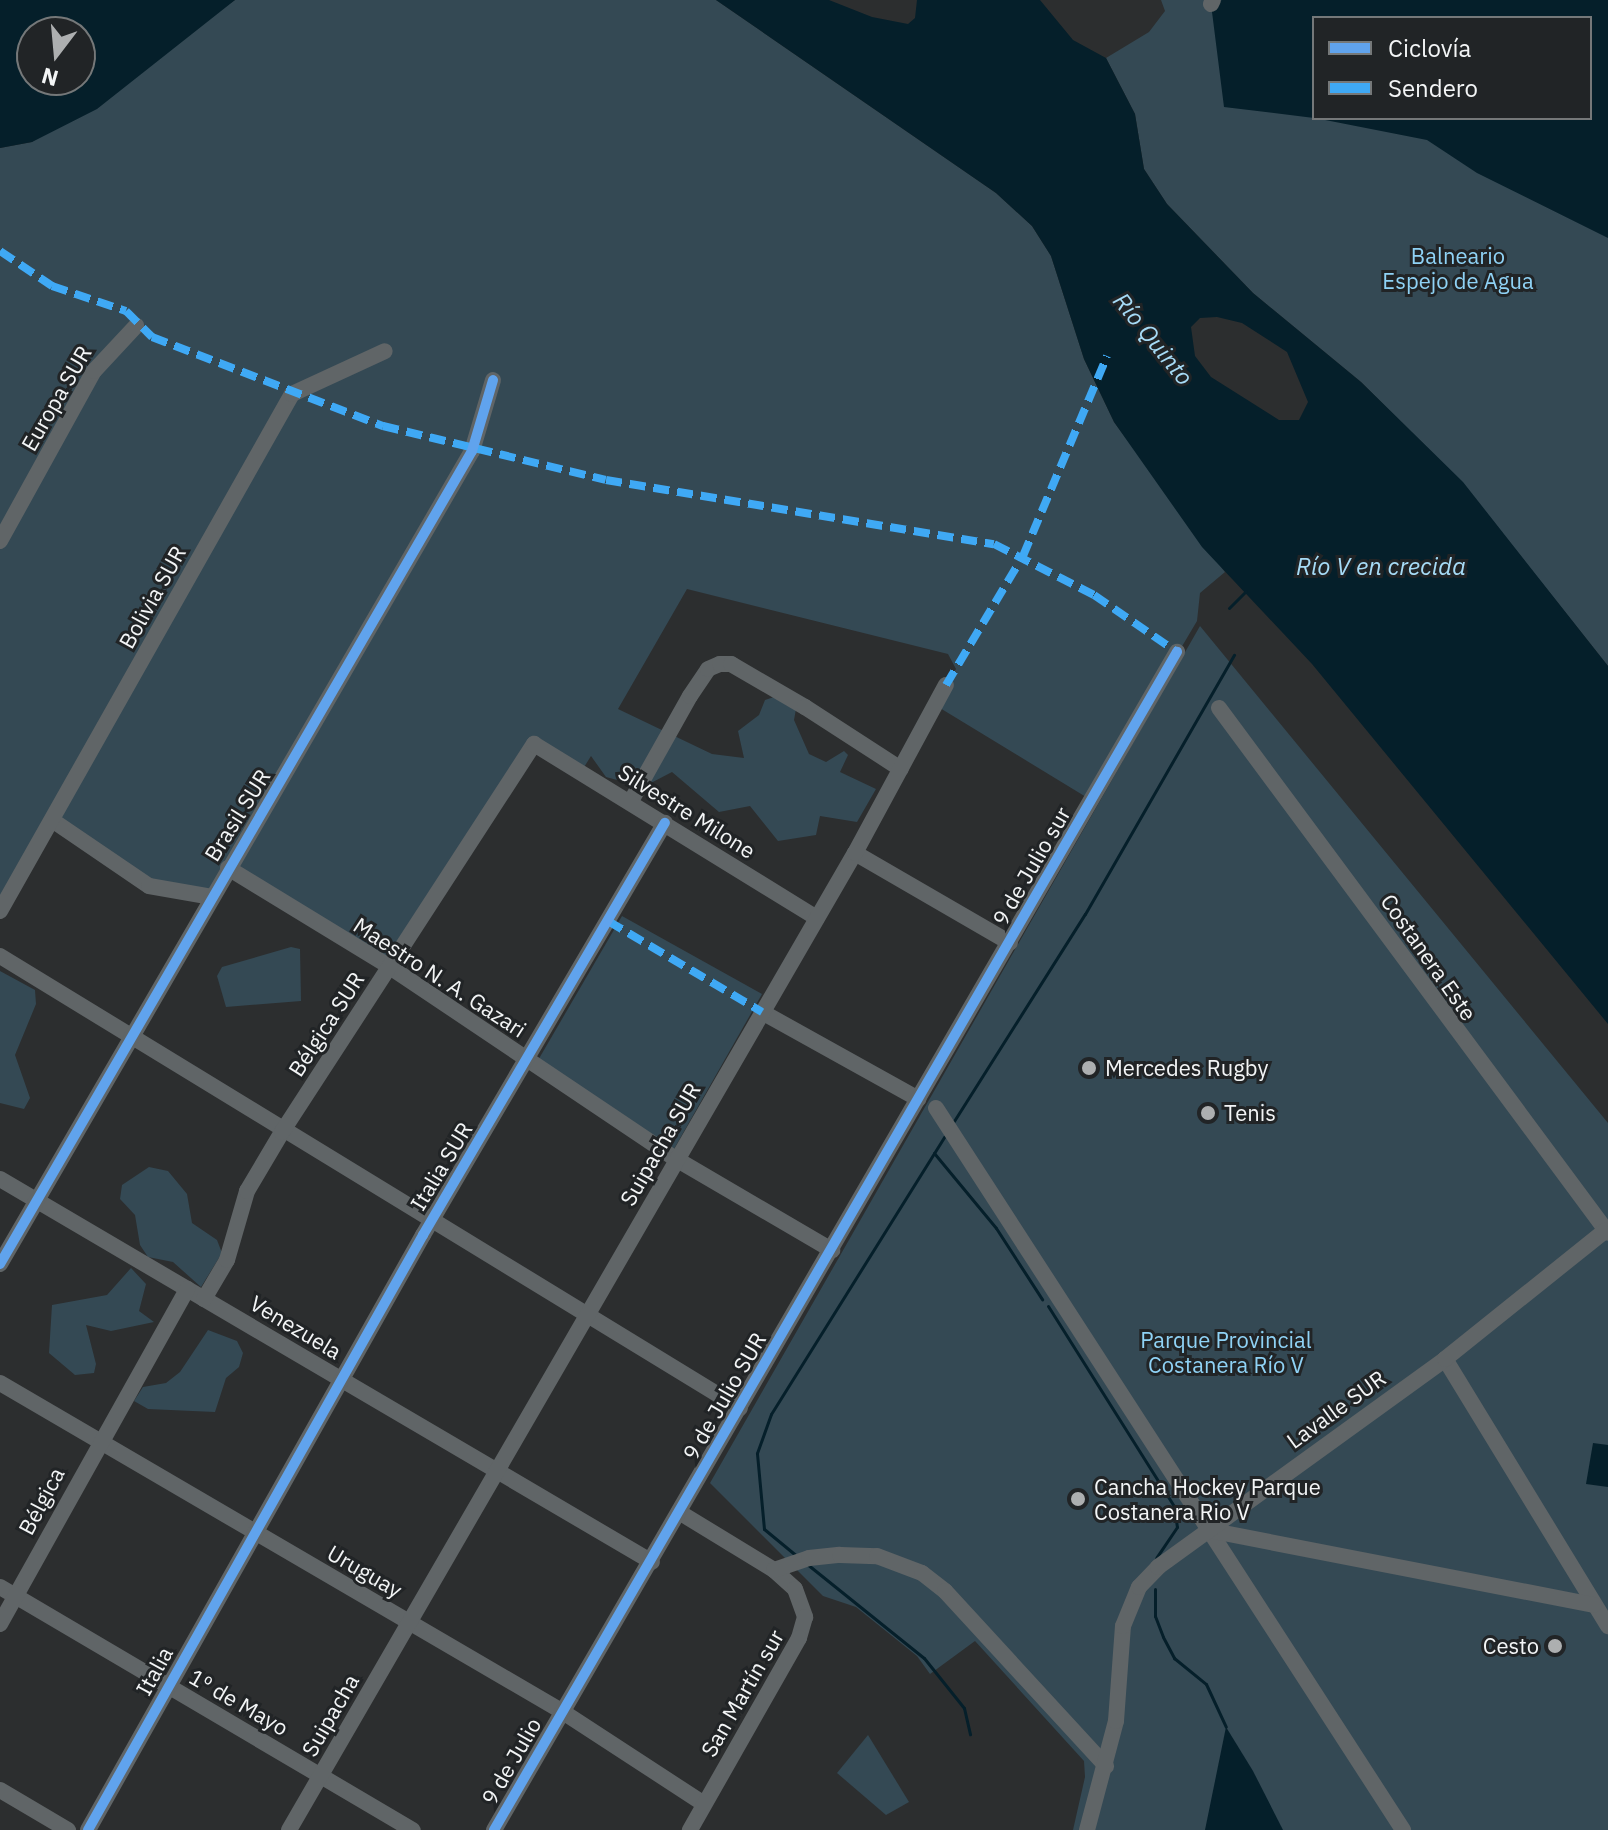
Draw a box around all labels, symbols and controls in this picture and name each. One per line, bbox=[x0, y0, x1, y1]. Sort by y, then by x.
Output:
north arrow bbox=[16, 16, 96, 96]
legend bbox=[1312, 16, 1592, 120]
text: Ciclovía bbox=[1388, 32, 1471, 64]
text: N bbox=[38, 61, 61, 94]
text: Sendero bbox=[1388, 72, 1478, 104]
park label: Balneario Espejo de Agua bbox=[1382, 242, 1534, 294]
water label: Río Quinto bbox=[1107, 287, 1199, 391]
street label: Europa SUR bbox=[15, 341, 97, 455]
street label: Bolivia SUR bbox=[113, 541, 191, 653]
water label: Río V en crecida bbox=[1296, 553, 1466, 581]
street label: Silvestre Milone bbox=[614, 758, 760, 864]
street label: Brasil SUR bbox=[198, 764, 276, 866]
street label: 9 de Julio sur bbox=[986, 802, 1076, 930]
street label: Costanera Este bbox=[1376, 889, 1482, 1025]
street label: Maestro N. A. Gazari bbox=[349, 911, 531, 1043]
street label: Bélgica SUR bbox=[282, 967, 370, 1081]
place label: Mercedes Rugby bbox=[1105, 1055, 1268, 1081]
marker: Mercedes Rugby bbox=[1080, 1059, 1098, 1077]
street label: Suipacha SUR bbox=[614, 1078, 706, 1210]
place label: Tenis bbox=[1224, 1100, 1276, 1126]
marker: Tenis bbox=[1199, 1104, 1217, 1122]
street label: Italia SUR bbox=[404, 1117, 478, 1215]
street label: Venezuela bbox=[246, 1289, 346, 1365]
park label: Parque Provincial Costanera Río V bbox=[1140, 1326, 1312, 1378]
street label: 9 de Julio SUR bbox=[677, 1328, 771, 1464]
street label: Lavalle SUR bbox=[1281, 1364, 1391, 1454]
street label: Bélgica bbox=[12, 1463, 70, 1539]
place label: Cancha Hockey Parque Costanera Rio V bbox=[1094, 1473, 1321, 1524]
marker: Cancha Hockey Parque Costanera Rio V bbox=[1069, 1490, 1087, 1508]
street label: Uruguay bbox=[323, 1539, 407, 1603]
street label: San Martín sur bbox=[695, 1625, 789, 1761]
place label: Cesto bbox=[1483, 1633, 1539, 1659]
marker: Cesto bbox=[1546, 1637, 1564, 1655]
street label: Italia bbox=[130, 1642, 178, 1700]
street label: 1º de Mayo bbox=[185, 1663, 293, 1741]
street label: Suipacha bbox=[296, 1669, 364, 1761]
street label: 9 de Julio bbox=[476, 1713, 546, 1809]

